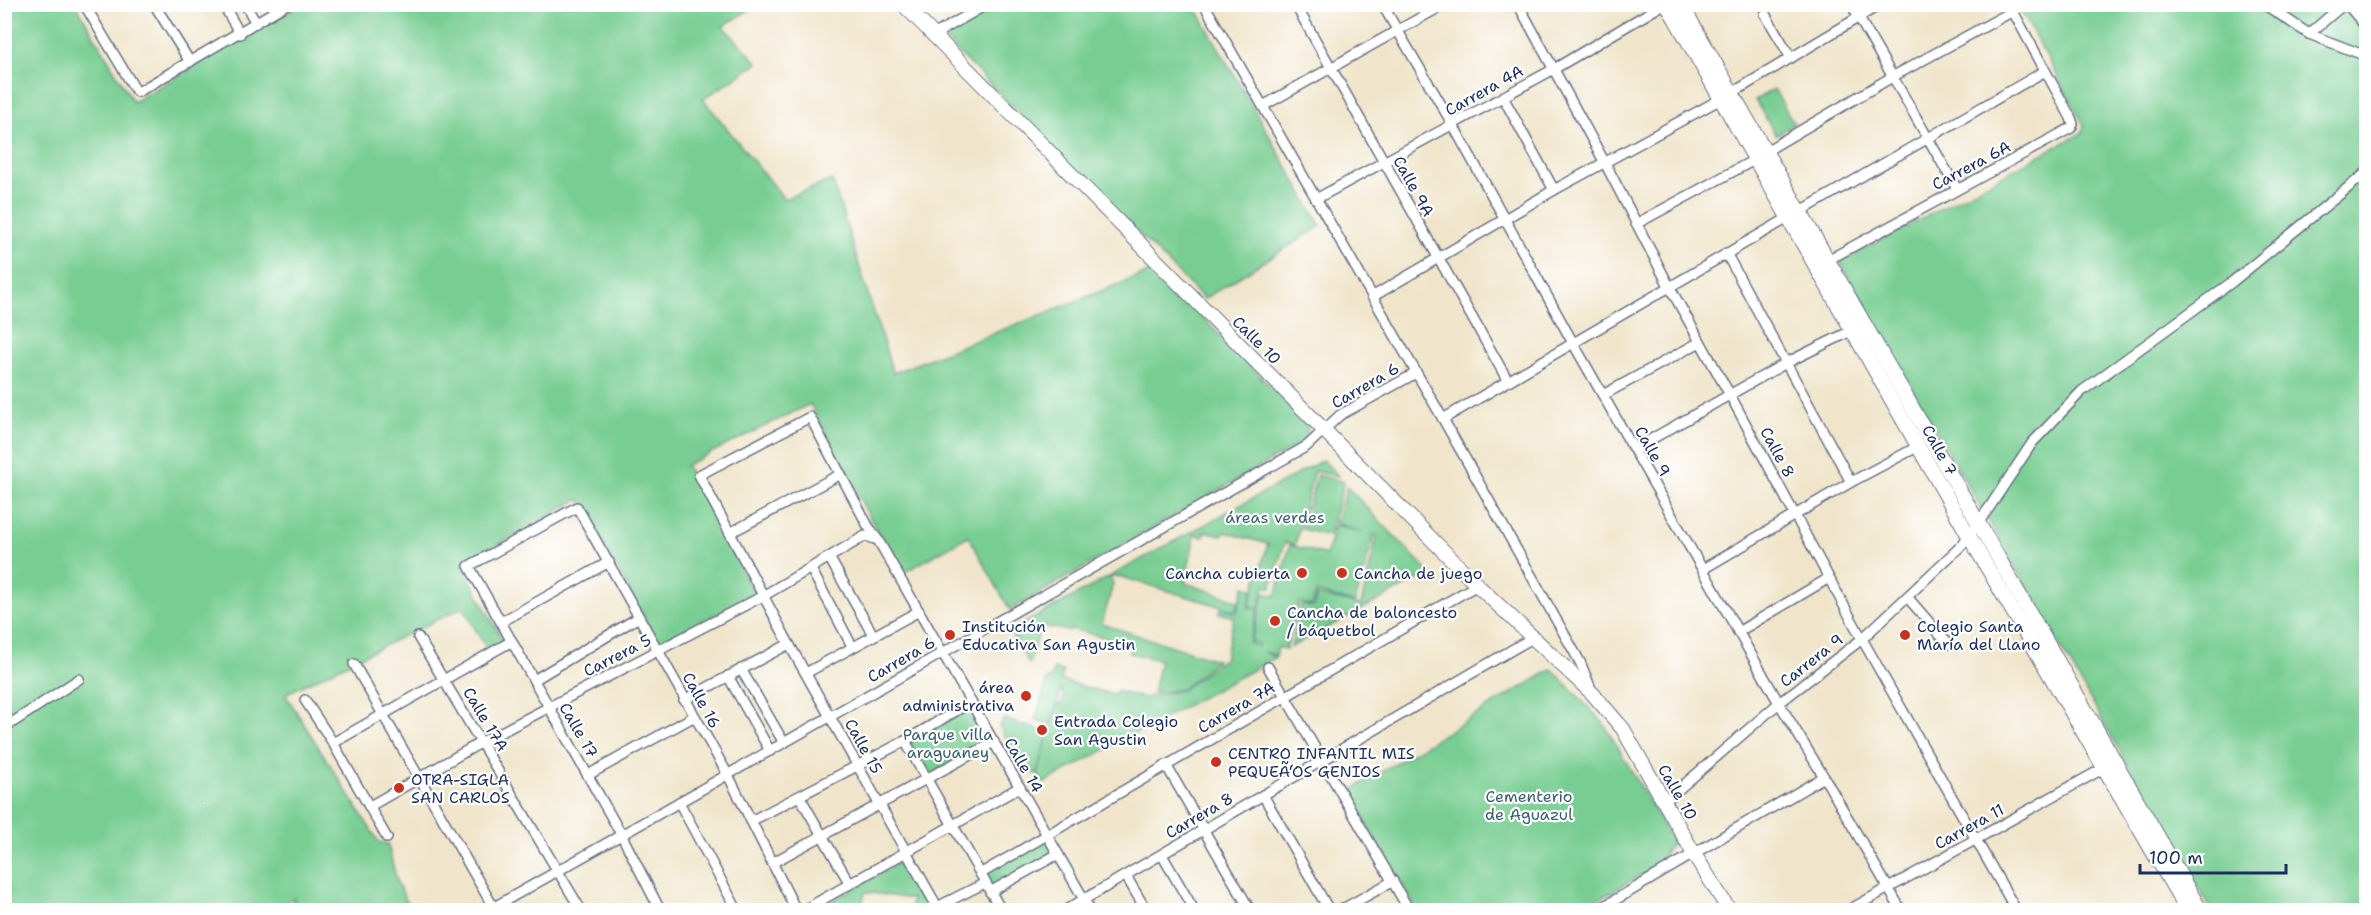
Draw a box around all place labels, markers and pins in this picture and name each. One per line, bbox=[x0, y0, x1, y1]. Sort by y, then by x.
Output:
place label: Cancha cubierta bbox=[1165, 563, 1290, 584]
place label: Cancha de juego bbox=[1354, 563, 1482, 584]
marker: Cancha cubierta bbox=[1295, 566, 1309, 580]
marker: Cancha de juego bbox=[1335, 566, 1349, 580]
place label: Cancha de baloncesto / báquetbol bbox=[1287, 602, 1457, 641]
marker: Cancha de baloncesto / báquetbol bbox=[1268, 614, 1282, 628]
place label: Institución Educativa San Agustin bbox=[962, 616, 1136, 655]
place label: Colegio Santa María del Llano bbox=[1917, 616, 2040, 655]
marker: Institución Educativa San Agustin bbox=[943, 628, 957, 642]
marker: Colegio Santa María del Llano bbox=[1898, 628, 1912, 642]
place label: área administrativa bbox=[902, 677, 1014, 716]
marker: área administrativa bbox=[1019, 689, 1033, 703]
place label: Entrada Colegio San Agustin bbox=[1054, 711, 1178, 750]
marker: Entrada Colegio San Agustin bbox=[1035, 723, 1049, 737]
place label: CENTRO INFANTIL MIS PEQUEÃ‘OS GENIOS bbox=[1228, 743, 1415, 782]
marker: CENTRO INFANTIL MIS PEQUEÃ‘OS GENIOS bbox=[1209, 755, 1223, 769]
place label: OTRA-SIGLA SAN CARLOS bbox=[411, 769, 510, 808]
marker: OTRA-SIGLA SAN CARLOS bbox=[392, 781, 406, 795]

